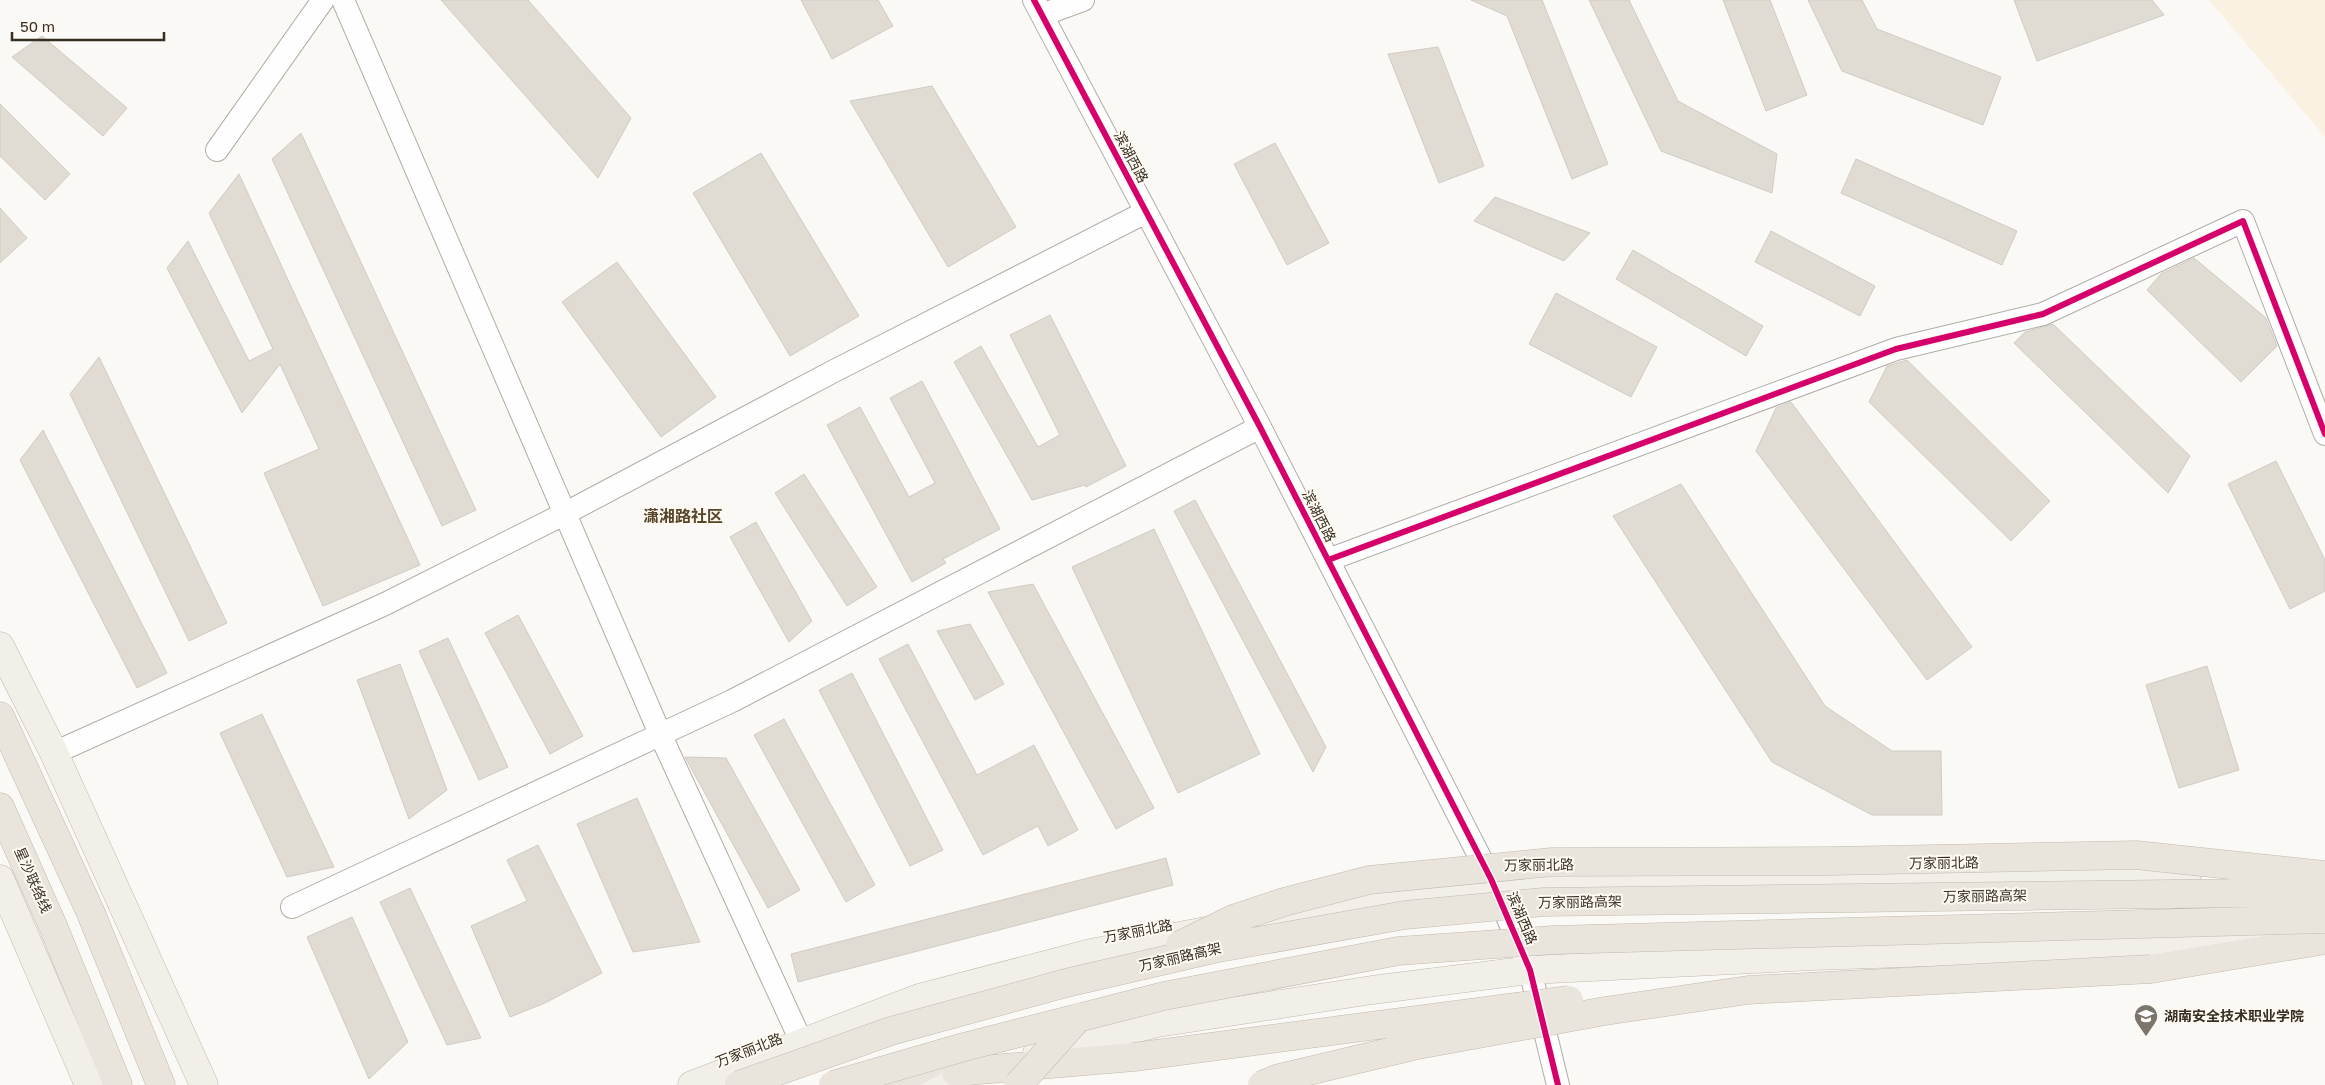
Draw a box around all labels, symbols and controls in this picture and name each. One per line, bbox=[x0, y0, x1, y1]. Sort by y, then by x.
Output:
scale bar bbox=[12, 10, 165, 42]
text: 50 m bbox=[20, 17, 55, 35]
street label: 滨湖西路 bbox=[1111, 128, 1152, 185]
street label: 滨湖西路 bbox=[1299, 487, 1340, 545]
district label: 潇湘路社区 bbox=[643, 506, 723, 526]
street label: 星沙联络线 bbox=[11, 844, 55, 915]
street label: 万家丽北路 bbox=[1909, 853, 1979, 872]
street label: 万家丽北路 bbox=[1504, 855, 1574, 874]
street label: 万家丽路高架 bbox=[1943, 886, 2027, 905]
street label: 滨湖西路 bbox=[1504, 889, 1541, 947]
street label: 万家丽路高架 bbox=[1538, 892, 1622, 911]
street label: 万家丽北路 bbox=[1102, 915, 1174, 946]
street label: 万家丽路高架 bbox=[1137, 939, 1223, 974]
school or university icon: 湖南安全技术职业学院 bbox=[2133, 1003, 2159, 1037]
place label: 湖南安全技术职业学院 bbox=[2164, 1007, 2304, 1024]
street label: 万家丽北路 bbox=[713, 1029, 785, 1070]

